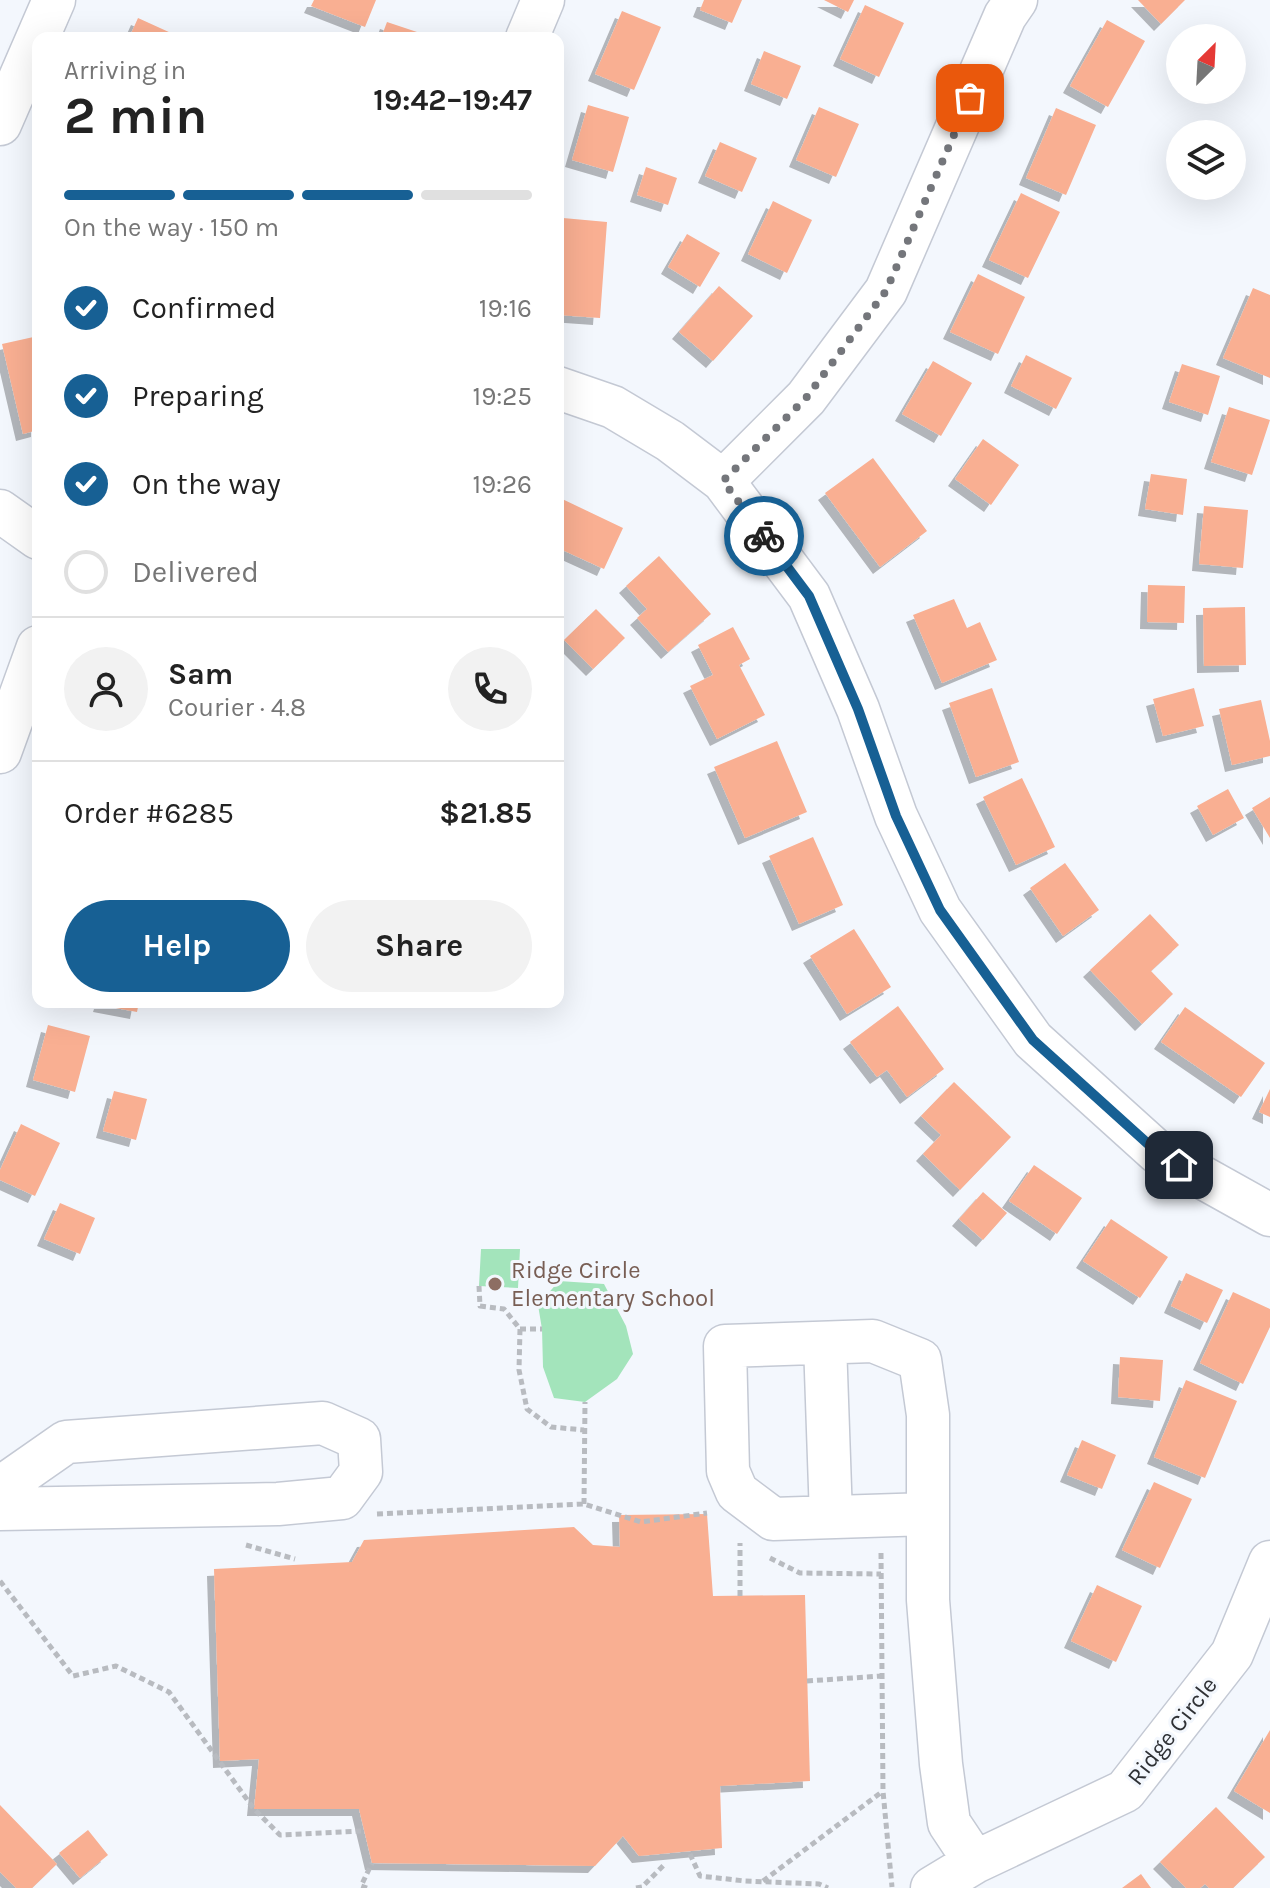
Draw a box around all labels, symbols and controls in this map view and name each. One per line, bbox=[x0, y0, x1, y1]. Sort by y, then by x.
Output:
north arrow bbox=[1166, 24, 1246, 104]
map controls bbox=[1166, 24, 1246, 200]
text: Arriving in bbox=[64, 55, 186, 86]
pin bbox=[936, 64, 1004, 132]
icon: bag bbox=[948, 76, 992, 120]
text: 19:42–19:47 bbox=[373, 82, 532, 118]
text: 2 min bbox=[64, 85, 207, 146]
button: layers bbox=[1166, 120, 1246, 200]
text: On the way · 150 m bbox=[64, 212, 279, 243]
icon: check bbox=[64, 286, 108, 330]
text: Confirmed bbox=[132, 290, 276, 326]
text: 19:16 bbox=[479, 293, 532, 324]
icon: check bbox=[64, 374, 108, 418]
text: Preparing bbox=[132, 378, 264, 414]
text: 19:25 bbox=[473, 381, 532, 412]
icon: check bbox=[64, 462, 108, 506]
text: On the way bbox=[132, 466, 281, 502]
text: 19:26 bbox=[472, 469, 532, 500]
courier bbox=[724, 496, 804, 576]
icon: bike bbox=[742, 514, 786, 558]
text: Delivered bbox=[132, 554, 259, 590]
button: person bbox=[64, 647, 148, 731]
button: phone bbox=[448, 647, 532, 731]
text: Sam bbox=[168, 656, 233, 692]
text: Courier · 4.8 bbox=[168, 692, 306, 723]
text: Order #6285 bbox=[64, 795, 234, 831]
text: $21.85 bbox=[439, 795, 532, 831]
button: Help bbox=[64, 900, 290, 992]
button: Share bbox=[306, 900, 532, 992]
pin bbox=[1145, 1131, 1213, 1199]
icon: home bbox=[1157, 1143, 1201, 1187]
place label: Ridge Circle Elementary School bbox=[511, 1256, 715, 1312]
marker: Ridge Circle Elementary School bbox=[486, 1275, 504, 1293]
street label: Ridge Circle bbox=[1121, 1671, 1223, 1791]

